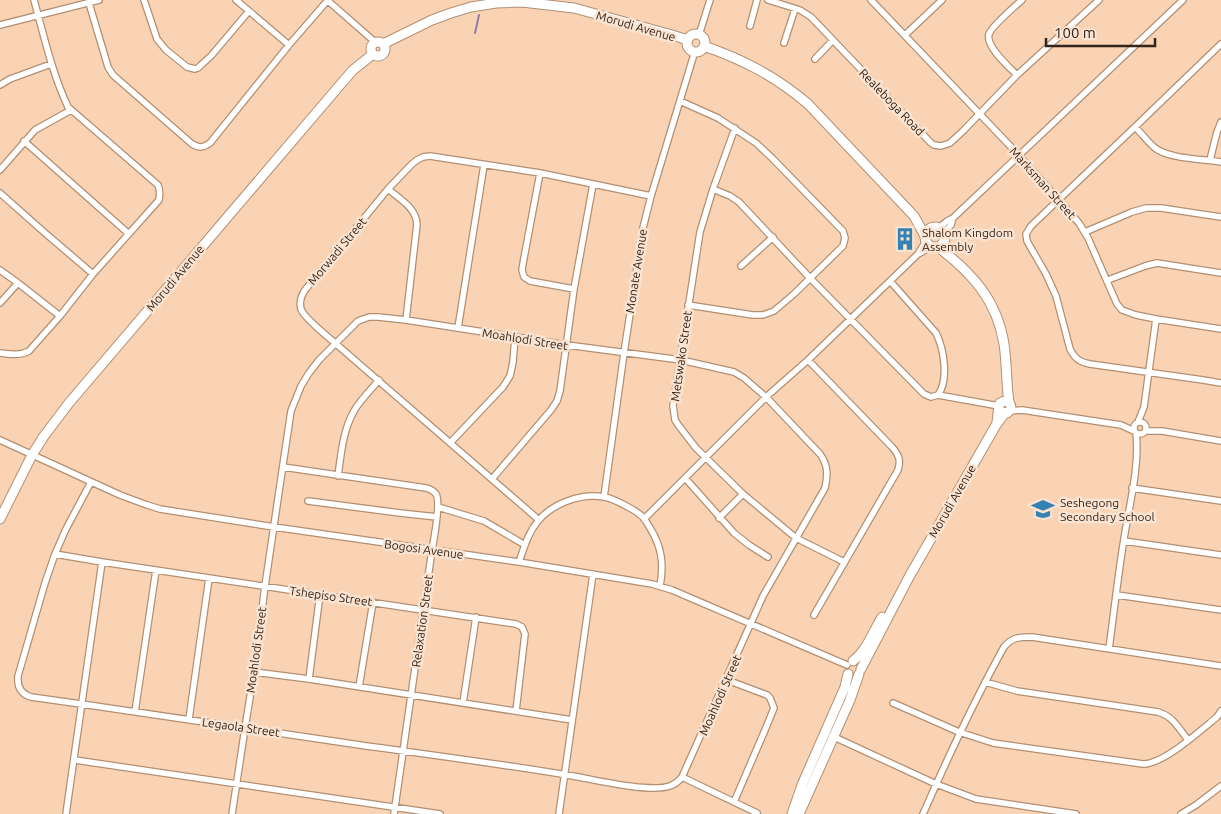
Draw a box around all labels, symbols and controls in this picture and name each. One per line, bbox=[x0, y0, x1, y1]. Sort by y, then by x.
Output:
street label: Morudi Avenue bbox=[595, 8, 677, 44]
scale bar bbox=[1046, 15, 1155, 47]
text: 100 m bbox=[1054, 24, 1096, 41]
street label: Realeboga Road bbox=[857, 66, 927, 138]
street label: Marksman Street bbox=[1007, 144, 1079, 222]
street label: Morwadi Street bbox=[305, 214, 369, 287]
building icon: Shalom Kingdom Assembly bbox=[892, 226, 918, 252]
place label: Shalom Kingdom Assembly bbox=[922, 226, 1013, 253]
street label: Monate Avenue bbox=[623, 228, 649, 314]
street label: Morudi Avenue bbox=[144, 242, 206, 314]
street label: Metswako Street bbox=[668, 309, 694, 402]
street label: Moahlodi Street bbox=[481, 326, 569, 352]
street label: Morudi Avenue bbox=[926, 462, 978, 540]
school or university icon: Seshegong Secondary School bbox=[1030, 496, 1056, 522]
place label: Seshegong Secondary School bbox=[1060, 496, 1155, 523]
street label: Bogosi Avenue bbox=[384, 537, 464, 561]
street label: Relaxation Street bbox=[409, 574, 435, 668]
street label: Tshepiso Street bbox=[289, 584, 373, 608]
street label: Moahlodi Street bbox=[244, 606, 269, 694]
street label: Moahlodi Street bbox=[696, 652, 744, 737]
street label: Legaola Street bbox=[201, 715, 281, 739]

